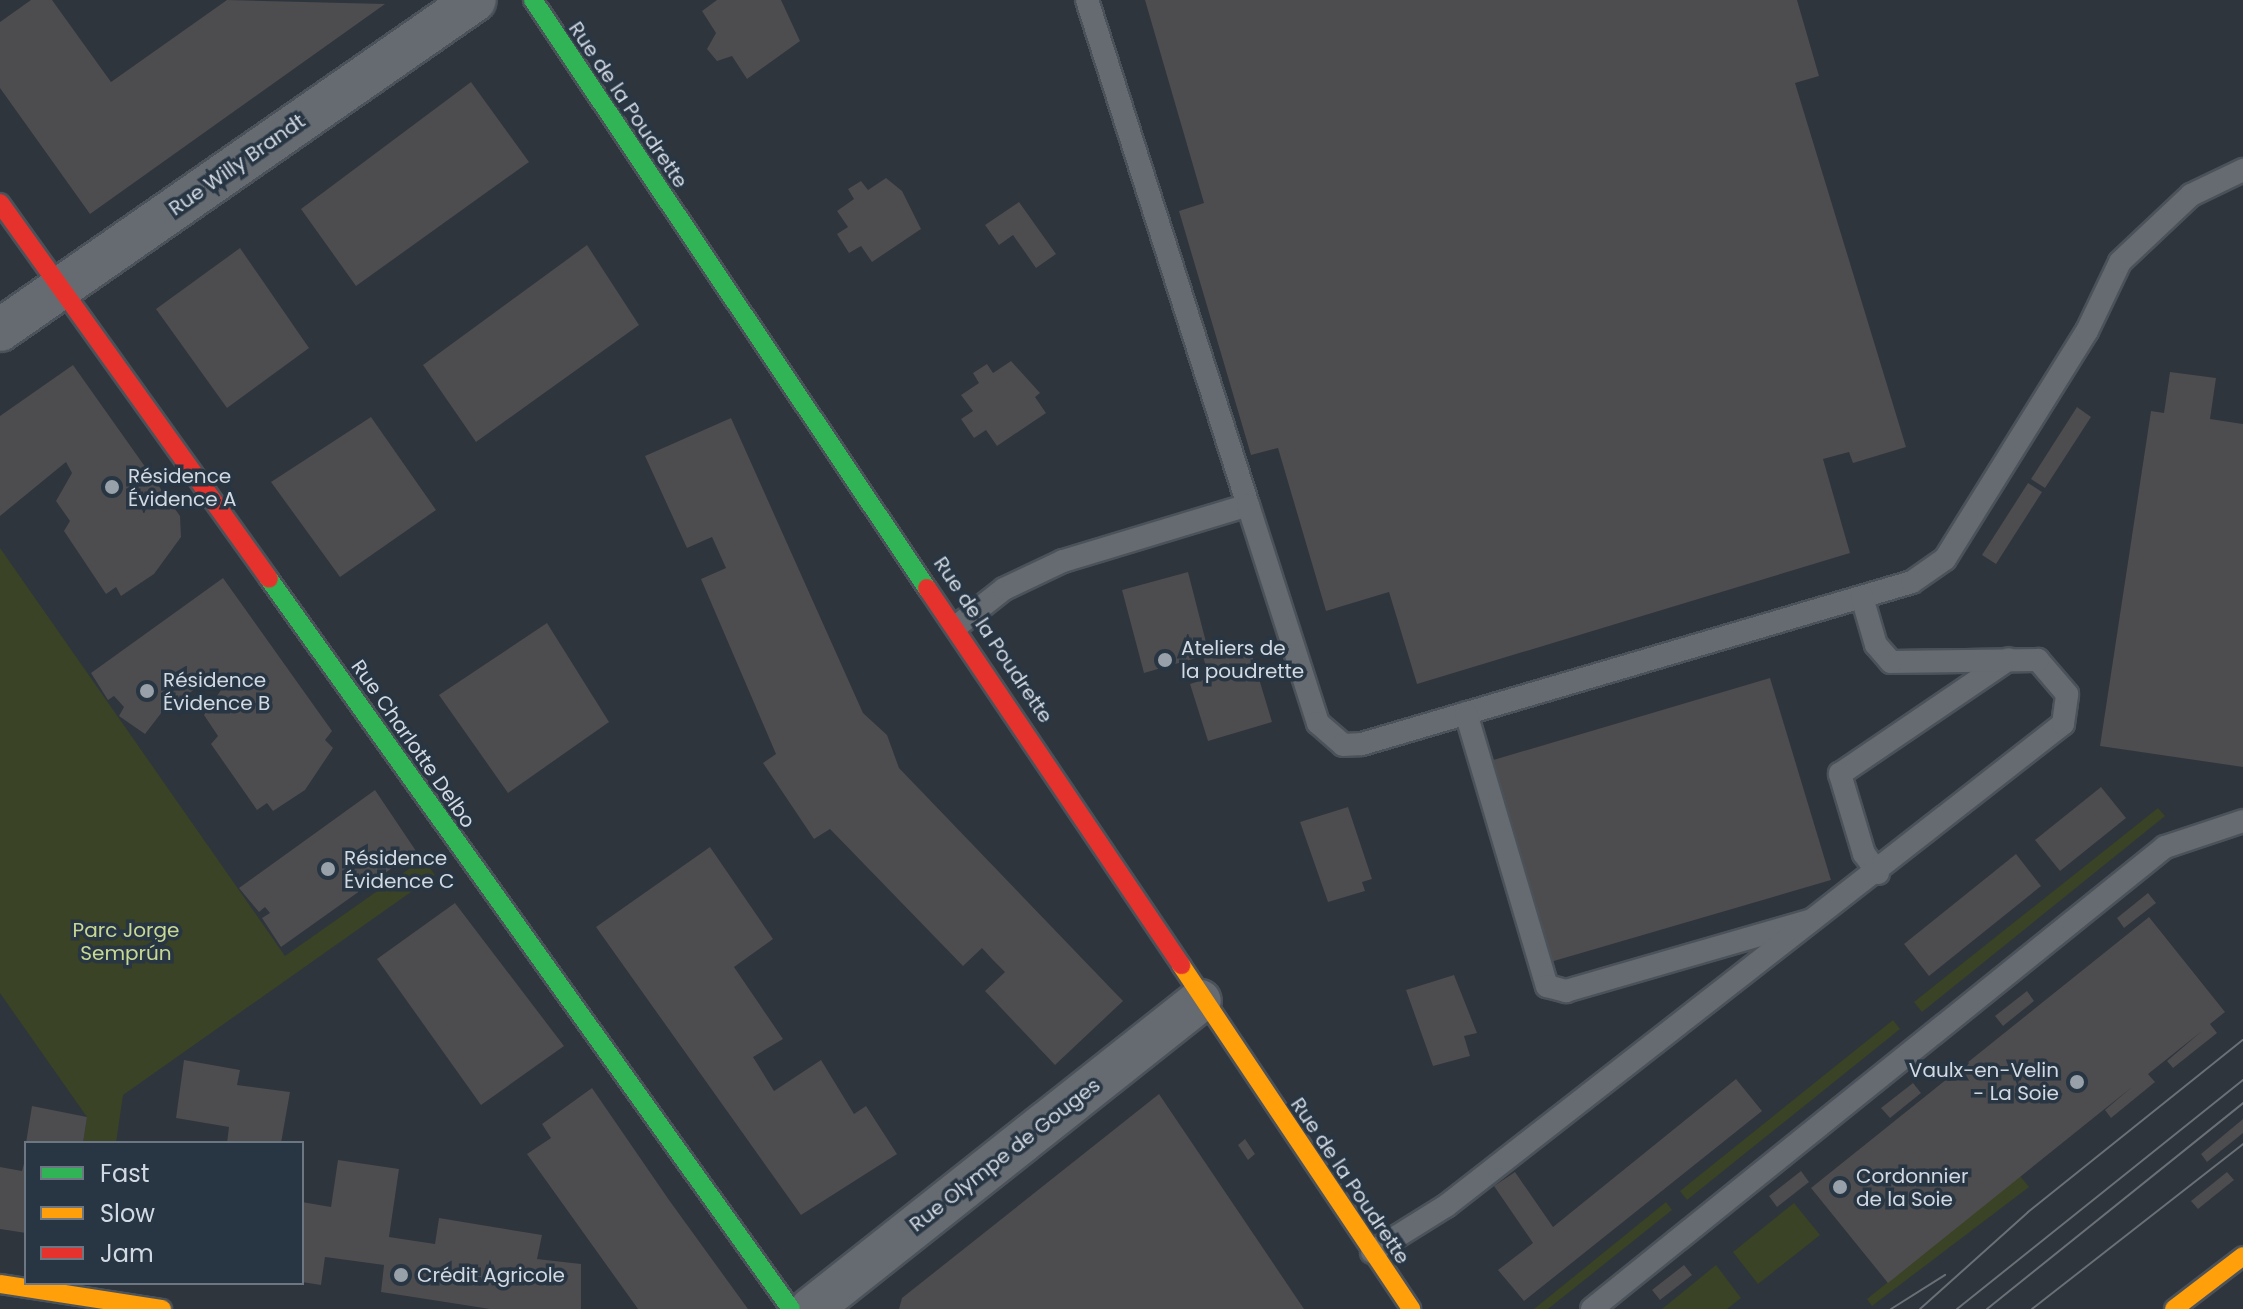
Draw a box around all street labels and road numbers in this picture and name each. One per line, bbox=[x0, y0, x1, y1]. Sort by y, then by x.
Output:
street label: Rue de la Poudrette bbox=[563, 17, 693, 193]
street label: Rue Willy Brandt bbox=[164, 109, 310, 221]
street label: Rue de la Poudrette bbox=[928, 552, 1058, 728]
street label: Rue Charlotte Delbo bbox=[346, 655, 480, 833]
street label: Rue Olympe de Gouges bbox=[905, 1073, 1105, 1237]
street label: Rue de la Poudrette bbox=[1285, 1093, 1415, 1269]

